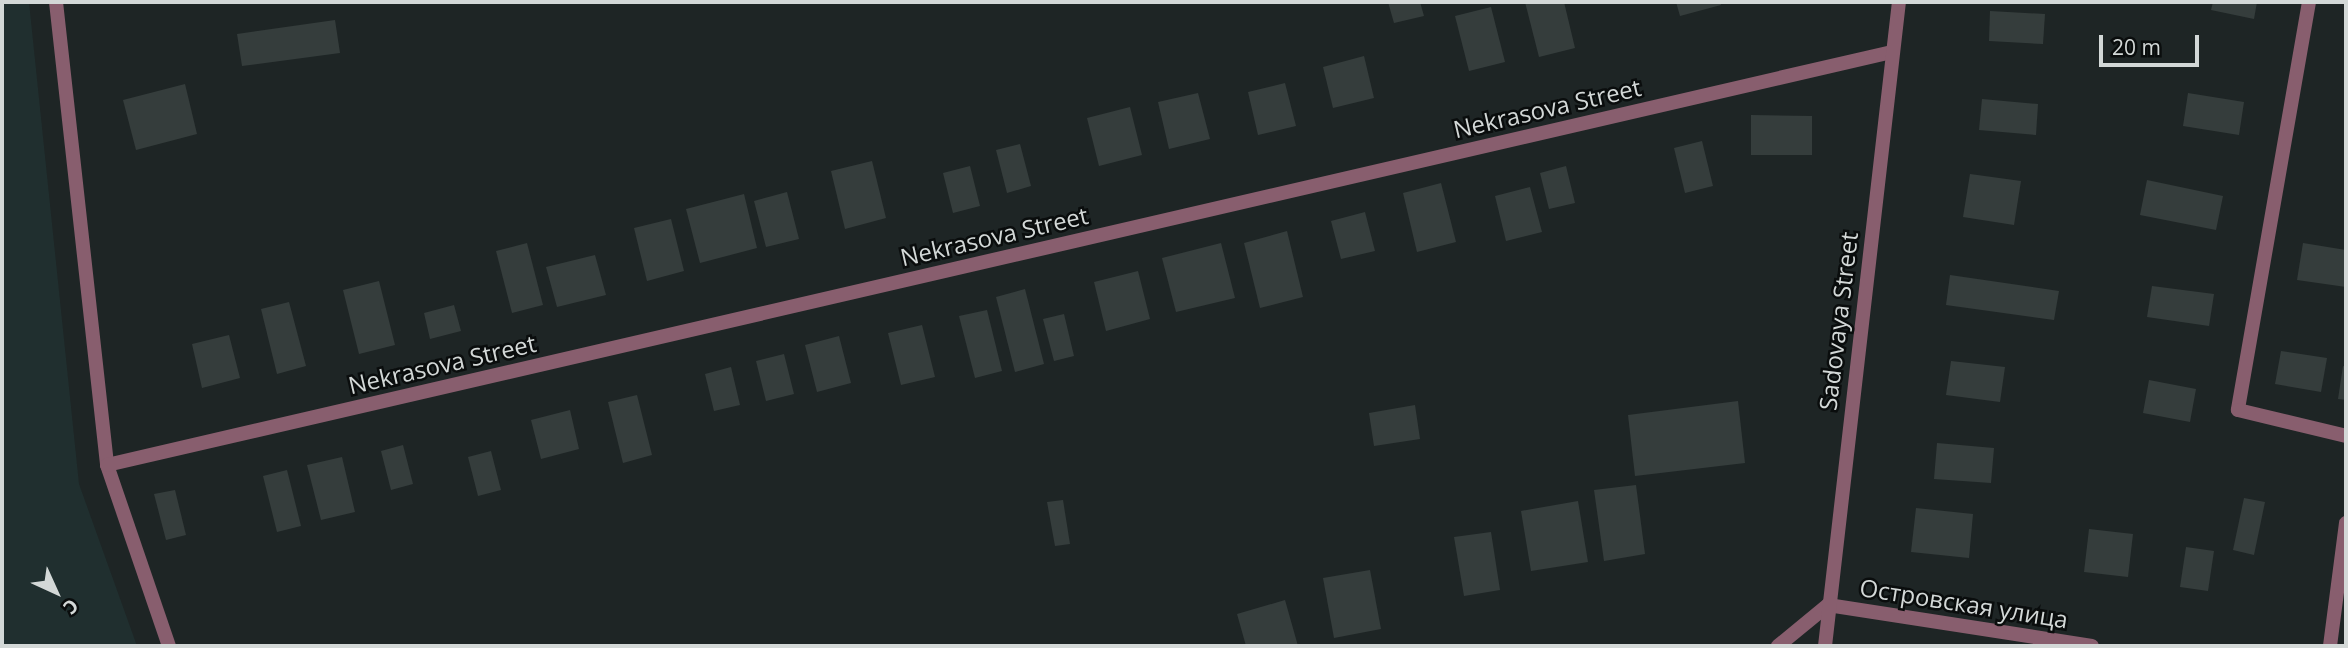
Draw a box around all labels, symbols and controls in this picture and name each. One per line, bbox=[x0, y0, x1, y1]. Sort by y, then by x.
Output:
scale bar bbox=[2103, 21, 2203, 65]
text: 20 m bbox=[2112, 33, 2161, 61]
street label: Nekrasova Street bbox=[1450, 72, 1644, 144]
street label: Nekrasova Street bbox=[897, 200, 1091, 272]
street label: Sadovaya Street bbox=[1813, 230, 1863, 412]
street label: Nekrasova Street bbox=[345, 328, 539, 400]
north arrow bbox=[21, 557, 91, 627]
street label: Островская улица bbox=[1858, 572, 2070, 634]
text: С bbox=[57, 593, 84, 620]

